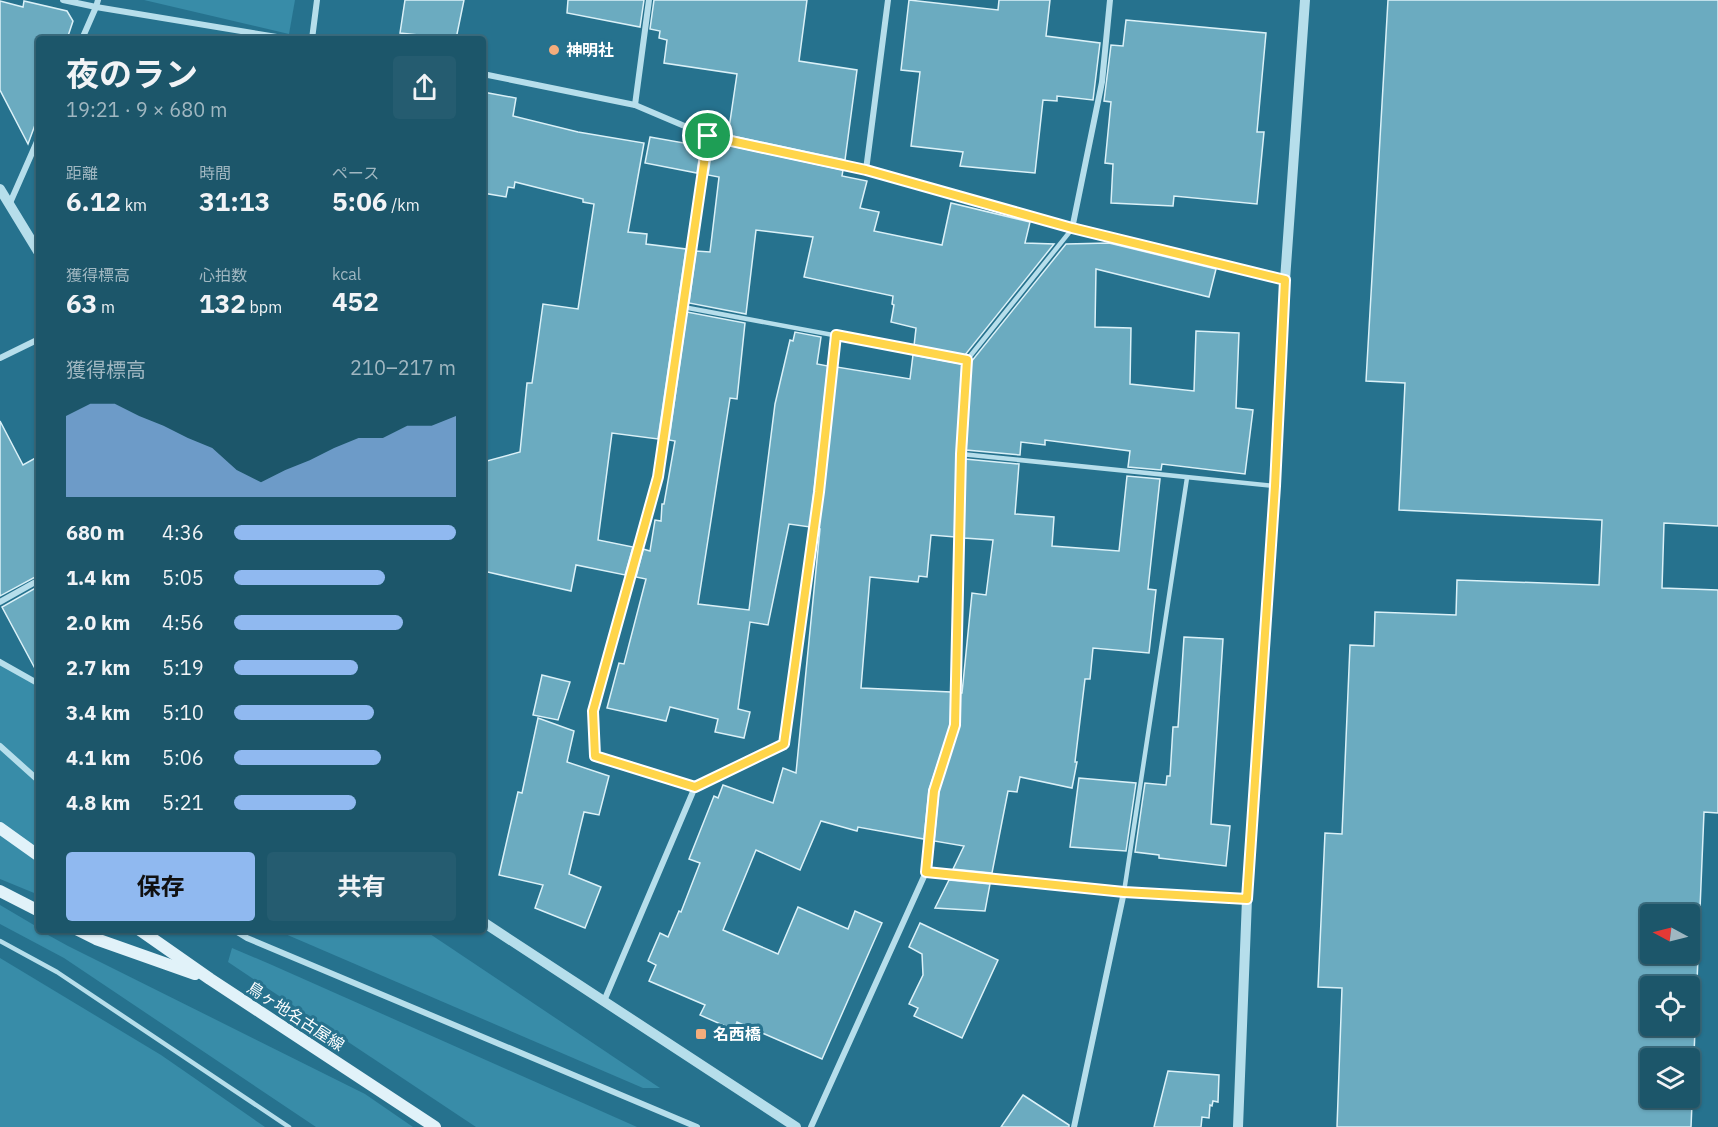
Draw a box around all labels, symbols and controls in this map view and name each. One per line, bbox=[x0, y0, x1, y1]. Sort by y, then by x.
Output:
place label: 神明社 bbox=[566, 40, 614, 60]
marker: 神明社 bbox=[547, 43, 561, 57]
text: 夜のラン bbox=[66, 52, 198, 95]
button: share bbox=[393, 56, 456, 119]
text: 19:21 · 9 × 680 m bbox=[66, 96, 227, 123]
pin bbox=[682, 110, 733, 161]
icon: arrive bbox=[691, 119, 724, 152]
text: 距離 bbox=[66, 163, 98, 183]
text: 時間 bbox=[199, 163, 231, 183]
text: ペース bbox=[332, 163, 379, 183]
text: 6.12 bbox=[66, 184, 121, 218]
text: 31:13 bbox=[199, 184, 270, 218]
text: 5:06 bbox=[332, 184, 387, 218]
text: km bbox=[121, 195, 147, 215]
text: /km bbox=[387, 195, 420, 215]
text: kcal bbox=[332, 264, 361, 284]
text: 獲得標高 bbox=[66, 265, 130, 285]
text: 心拍数 bbox=[199, 265, 247, 285]
text: 452 bbox=[332, 284, 379, 318]
text: 63 bbox=[66, 286, 97, 320]
text: 132 bbox=[199, 286, 246, 320]
text: m bbox=[97, 297, 115, 317]
text: bpm bbox=[246, 297, 282, 317]
text: 210–217 m bbox=[350, 354, 456, 381]
text: 獲得標高 bbox=[66, 356, 146, 383]
text: 680 m bbox=[66, 519, 125, 546]
text: 4:36 bbox=[162, 519, 204, 546]
text: 1.4 km bbox=[66, 564, 130, 591]
text: 5:05 bbox=[162, 564, 204, 591]
text: 2.0 km bbox=[66, 609, 130, 636]
text: 4:56 bbox=[162, 609, 204, 636]
text: 2.7 km bbox=[66, 654, 130, 681]
text: 5:19 bbox=[162, 654, 204, 681]
text: 3.4 km bbox=[66, 699, 130, 726]
text: 5:10 bbox=[162, 699, 204, 726]
text: 4.1 km bbox=[66, 744, 130, 771]
text: 5:06 bbox=[162, 744, 204, 771]
text: 4.8 km bbox=[66, 789, 130, 816]
text: 5:21 bbox=[162, 789, 204, 816]
button: 保存 bbox=[66, 852, 255, 921]
button: 共有 bbox=[267, 852, 456, 921]
north arrow bbox=[1640, 904, 1700, 964]
map controls bbox=[1640, 904, 1700, 1108]
button: locate bbox=[1640, 976, 1700, 1036]
street label: 鳥ヶ地名古屋線 bbox=[244, 977, 348, 1055]
place label: 名西橋 bbox=[713, 1024, 761, 1044]
marker: 名西橋 bbox=[694, 1027, 708, 1041]
button: layers bbox=[1640, 1048, 1700, 1108]

